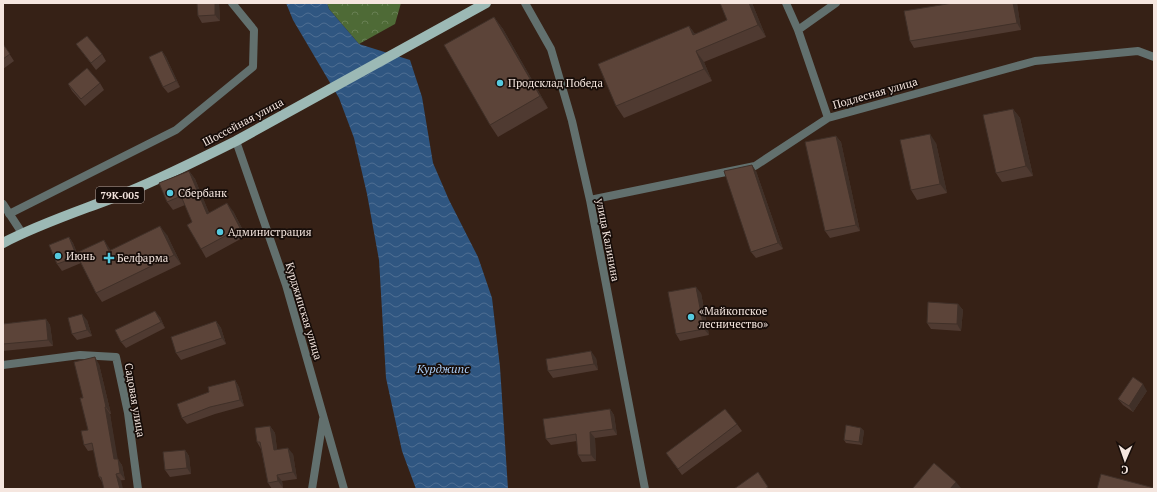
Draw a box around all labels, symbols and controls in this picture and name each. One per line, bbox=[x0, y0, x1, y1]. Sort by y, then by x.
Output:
street label: Подлесная улица bbox=[831, 74, 920, 112]
place label: Продсклад Победа bbox=[508, 76, 603, 90]
marker: Продсклад Победа bbox=[495, 78, 505, 88]
street label: Шоссейная улица bbox=[200, 95, 286, 149]
place label: Сбербанк bbox=[178, 186, 227, 200]
road number: 79К-005 bbox=[96, 187, 144, 203]
marker: Сбербанк bbox=[165, 188, 175, 198]
street label: улица Калинина bbox=[593, 196, 623, 283]
place label: Администрация bbox=[228, 225, 312, 239]
marker: Администрация bbox=[215, 227, 225, 237]
place label: Июнь bbox=[66, 249, 96, 263]
marker: Июнь bbox=[53, 251, 63, 261]
place label: Белфарма bbox=[117, 251, 169, 265]
marker: Белфарма bbox=[104, 253, 114, 263]
street label: Курджипская улица bbox=[283, 261, 326, 362]
place label: «Майкопское лесничество» bbox=[699, 304, 768, 331]
marker: «Майкопское лесничество» bbox=[686, 312, 696, 322]
water label: Курджипс bbox=[416, 361, 470, 376]
street label: Садовая улица bbox=[122, 362, 148, 439]
north arrow bbox=[1105, 440, 1145, 480]
text: С bbox=[1121, 463, 1128, 477]

